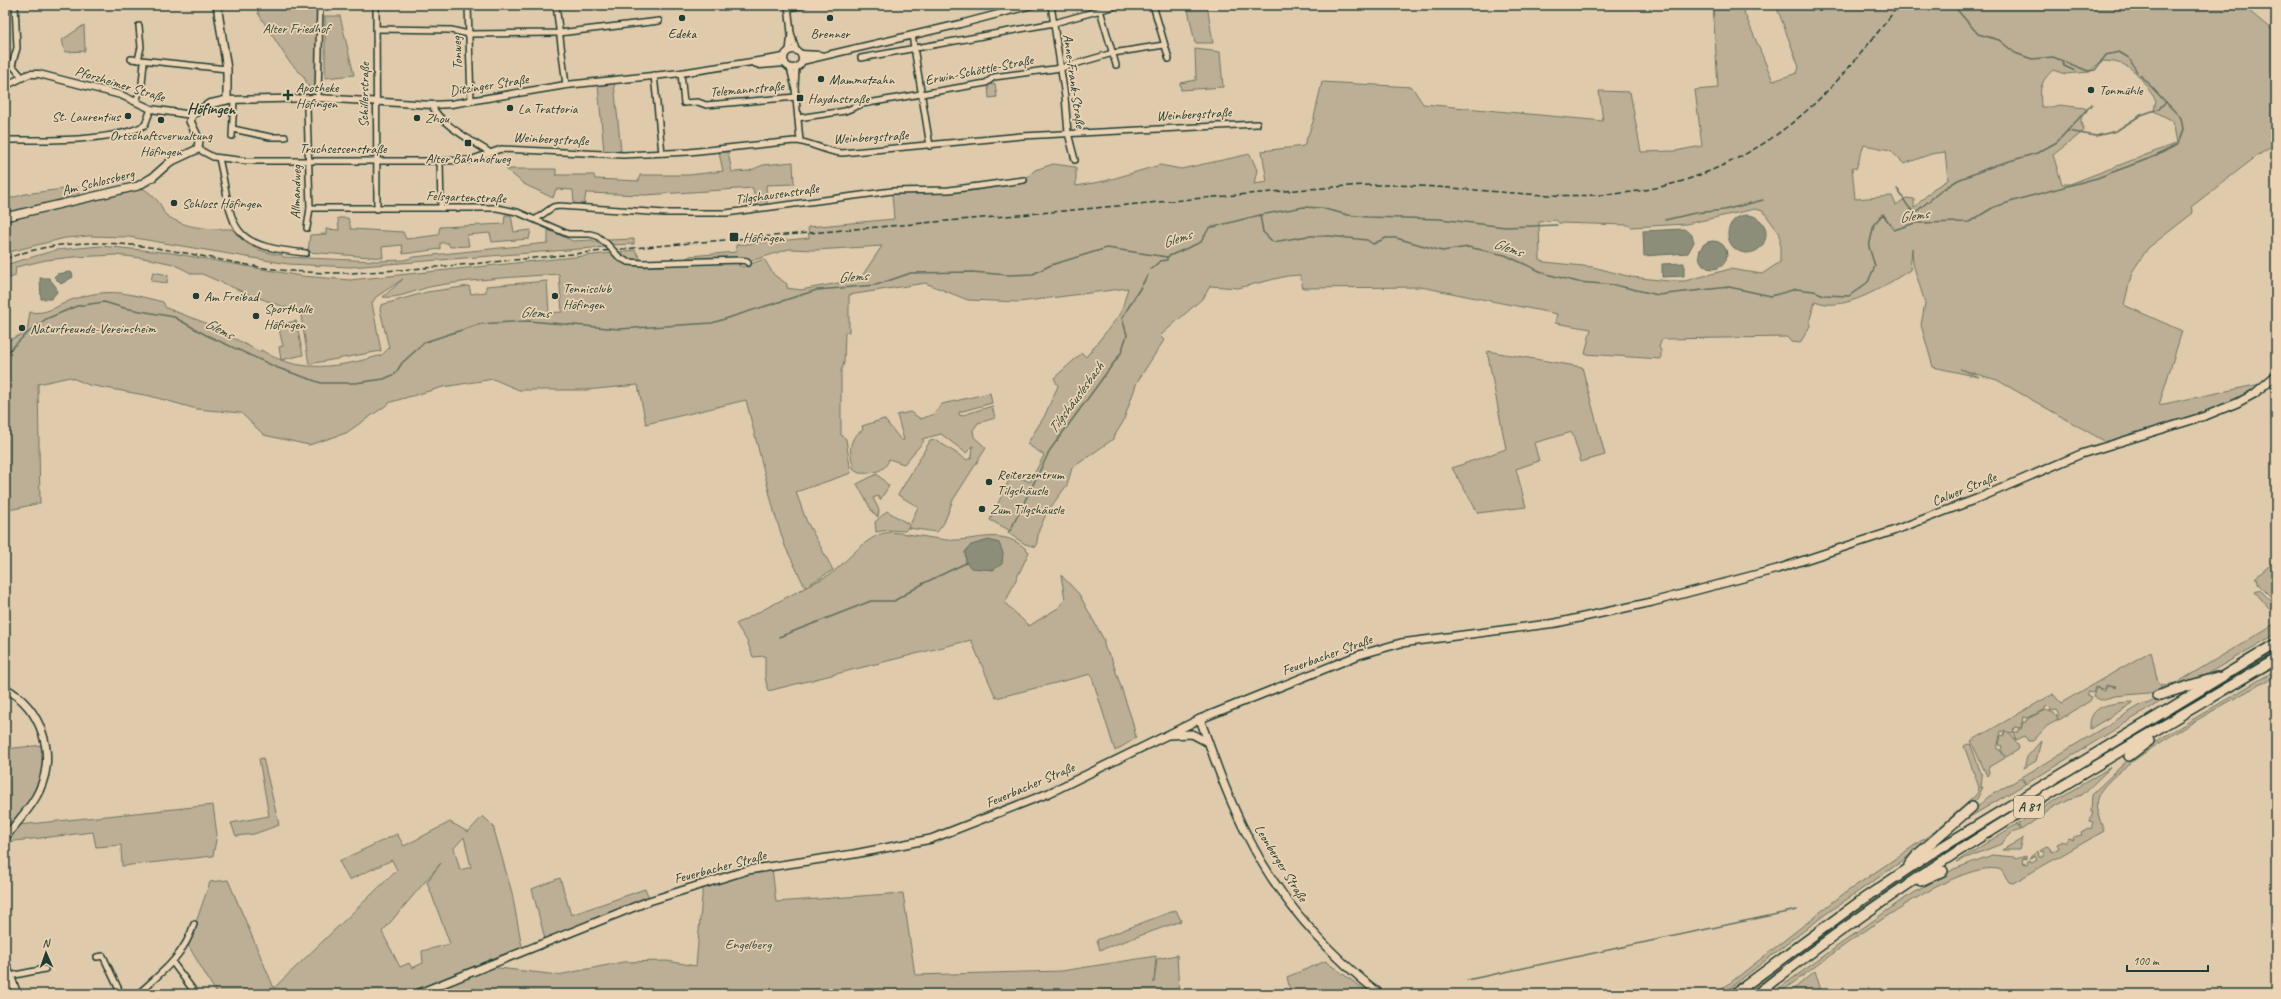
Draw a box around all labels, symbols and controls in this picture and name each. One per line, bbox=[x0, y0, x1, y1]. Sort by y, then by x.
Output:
marker: Edeka bbox=[677, 13, 687, 23]
marker: Brenner bbox=[825, 13, 835, 23]
park label: Alter Friedhof bbox=[263, 20, 332, 37]
place label: Edeka bbox=[668, 25, 697, 42]
place label: Brenner bbox=[810, 25, 851, 42]
street label: Anne-Frank-Straße bbox=[1059, 33, 1089, 131]
street label: Tonweg bbox=[448, 35, 466, 70]
street label: Erwin-Schöttle-Straße bbox=[924, 51, 1036, 89]
street label: Schillerstraße bbox=[355, 61, 373, 128]
street label: Pforzheimer Straße bbox=[73, 62, 168, 106]
street label: Ditzinger Straße bbox=[448, 70, 531, 100]
place label: Mammutzahn bbox=[829, 71, 895, 88]
marker: Mammutzahn bbox=[816, 74, 826, 84]
street label: Telemannstraße bbox=[709, 77, 786, 101]
place label: Apotheke Höfingen bbox=[296, 79, 340, 112]
place label: Tonmühle bbox=[2099, 82, 2144, 99]
marker: Tonmühle bbox=[2086, 85, 2096, 95]
marker: Apotheke Höfingen bbox=[283, 90, 293, 100]
place label: Haydnstraße bbox=[808, 90, 870, 107]
marker: Haydnstraße bbox=[795, 93, 805, 103]
district label: Höfingen bbox=[187, 99, 237, 119]
place label: La Trattoria bbox=[518, 100, 579, 117]
marker: La Trattoria bbox=[505, 103, 515, 113]
street label: Weinbergstraße bbox=[1156, 103, 1233, 124]
place label: St. Laurentius bbox=[52, 108, 121, 125]
place label: Zhou bbox=[425, 110, 450, 127]
marker: St. Laurentius bbox=[123, 111, 133, 121]
marker: Zhou bbox=[412, 113, 422, 123]
marker: Ortschaftsverwaltung Höfingen bbox=[156, 115, 166, 125]
street label: Weinbergstraße bbox=[833, 126, 910, 147]
place label: Ortschaftsverwaltung Höfingen bbox=[110, 127, 213, 160]
street label: Weinbergstraße bbox=[513, 129, 590, 150]
marker: Alter Bahnhofweg bbox=[463, 138, 473, 148]
street label: Truchsessenstraße bbox=[299, 140, 388, 157]
place label: Alter Bahnhofweg bbox=[426, 150, 511, 167]
street label: Allmandweg bbox=[287, 164, 305, 219]
street label: Am Schlossberg bbox=[60, 165, 137, 199]
street label: Tilgshausenstraße bbox=[734, 180, 821, 208]
street label: Felsgartenstraße bbox=[426, 187, 508, 207]
place label: Schloss Höfingen bbox=[182, 195, 262, 212]
marker: Schloss Höfingen bbox=[169, 198, 179, 208]
water label: Glems bbox=[1898, 204, 1933, 228]
water label: Glems bbox=[1160, 224, 1197, 253]
place label: Höfingen bbox=[743, 229, 785, 246]
marker: Höfingen bbox=[728, 231, 740, 243]
water label: Glems bbox=[1491, 234, 1528, 263]
water label: Glems bbox=[838, 266, 871, 288]
place label: Tennisclub Höfingen bbox=[563, 280, 612, 313]
place label: Am Freibad bbox=[204, 288, 261, 305]
marker: Am Freibad bbox=[191, 291, 201, 301]
marker: Tennisclub Höfingen bbox=[550, 291, 560, 301]
place label: Sporthalle Höfingen bbox=[264, 300, 314, 333]
water label: Glems bbox=[520, 303, 553, 323]
marker: Sporthalle Höfingen bbox=[251, 311, 261, 321]
water label: Glems bbox=[202, 314, 239, 345]
place label: Naturfreunde-Vereinsheim bbox=[30, 320, 157, 337]
marker: Naturfreunde-Vereinsheim bbox=[17, 323, 27, 333]
water label: Tilgshäuslesbach bbox=[1044, 357, 1109, 438]
place label: Reiterzentrum Tilgshäusle bbox=[997, 466, 1065, 499]
street label: Calwer Straße bbox=[1929, 468, 2000, 510]
marker: Reiterzentrum Tilgshäusle bbox=[984, 477, 994, 487]
place label: Zum Tilgshäusle bbox=[990, 501, 1065, 518]
marker: Zum Tilgshäusle bbox=[977, 504, 987, 514]
street label: Feuerbacher Straße bbox=[1280, 630, 1376, 679]
street label: Feuerbacher Straße bbox=[983, 758, 1078, 811]
road number: A 81 bbox=[2014, 796, 2044, 818]
street label: Leonberger Straße bbox=[1251, 821, 1312, 906]
street label: Feuerbacher Straße bbox=[672, 846, 769, 887]
north arrow bbox=[26, 933, 66, 973]
text: N bbox=[42, 936, 51, 950]
park label: Engelberg bbox=[725, 936, 772, 953]
scale bar bbox=[2127, 947, 2208, 973]
text: 100 m bbox=[2133, 953, 2160, 969]

